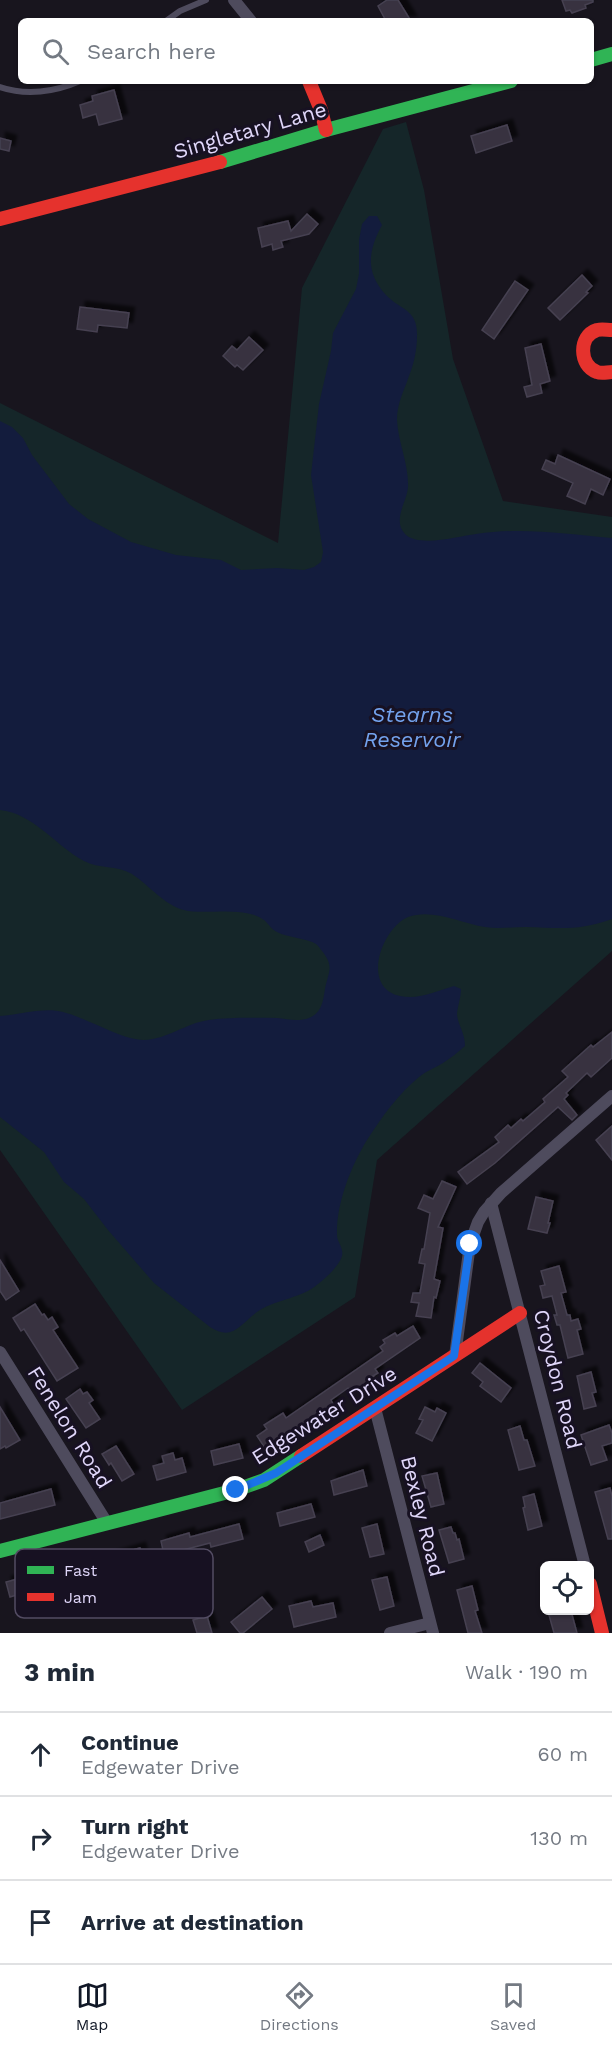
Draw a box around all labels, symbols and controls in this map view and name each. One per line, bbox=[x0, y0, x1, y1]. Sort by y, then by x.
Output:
search box bbox=[18, 18, 594, 84]
icon: search bbox=[39, 35, 72, 68]
text: Search here bbox=[87, 39, 216, 64]
street label: Singletary Lane bbox=[171, 96, 329, 164]
water label: Stearns Reservoir bbox=[364, 702, 462, 752]
route start bbox=[456, 1230, 482, 1256]
street label: Croydon Road bbox=[529, 1307, 587, 1451]
street label: Edgewater Drive bbox=[247, 1360, 401, 1470]
street label: Fenelon Road bbox=[22, 1361, 118, 1493]
street label: Bexley Road bbox=[396, 1453, 450, 1579]
route end bbox=[222, 1476, 248, 1502]
legend bbox=[15, 1549, 213, 1618]
text: Fast bbox=[64, 1561, 97, 1580]
map controls bbox=[540, 1561, 594, 1615]
button: locate bbox=[540, 1561, 594, 1615]
text: Jam bbox=[64, 1588, 97, 1607]
text: 3 min bbox=[24, 1657, 95, 1687]
text: Walk · 190 m bbox=[465, 1660, 588, 1684]
text: Continue bbox=[81, 1730, 179, 1755]
icon: ahead bbox=[24, 1738, 57, 1771]
text: 60 m bbox=[538, 1742, 588, 1766]
text: Edgewater Drive bbox=[81, 1755, 239, 1779]
text: Turn right bbox=[81, 1814, 188, 1839]
icon: right bbox=[24, 1822, 57, 1855]
text: 130 m bbox=[530, 1826, 588, 1850]
text: Edgewater Drive bbox=[81, 1839, 239, 1863]
icon: arrive bbox=[24, 1906, 57, 1939]
text: Arrive at destination bbox=[81, 1910, 304, 1935]
tab: Map bbox=[76, 1979, 109, 2034]
tab: Directions bbox=[260, 1979, 339, 2034]
tab: Saved bbox=[490, 1979, 536, 2034]

